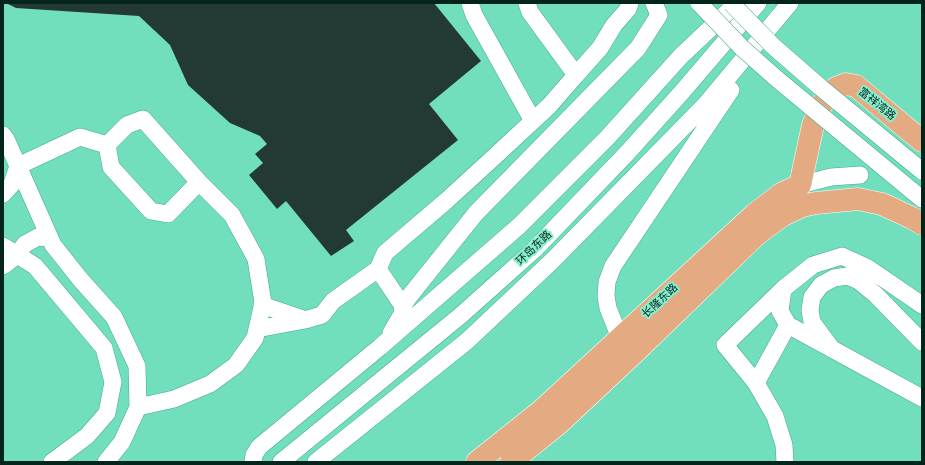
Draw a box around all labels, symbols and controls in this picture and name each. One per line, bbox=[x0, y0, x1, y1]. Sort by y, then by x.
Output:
street label: 富祥湾路 bbox=[856, 85, 898, 123]
street label: 环岛东路 bbox=[514, 228, 554, 268]
street label: 长隆东路 bbox=[639, 281, 681, 321]

